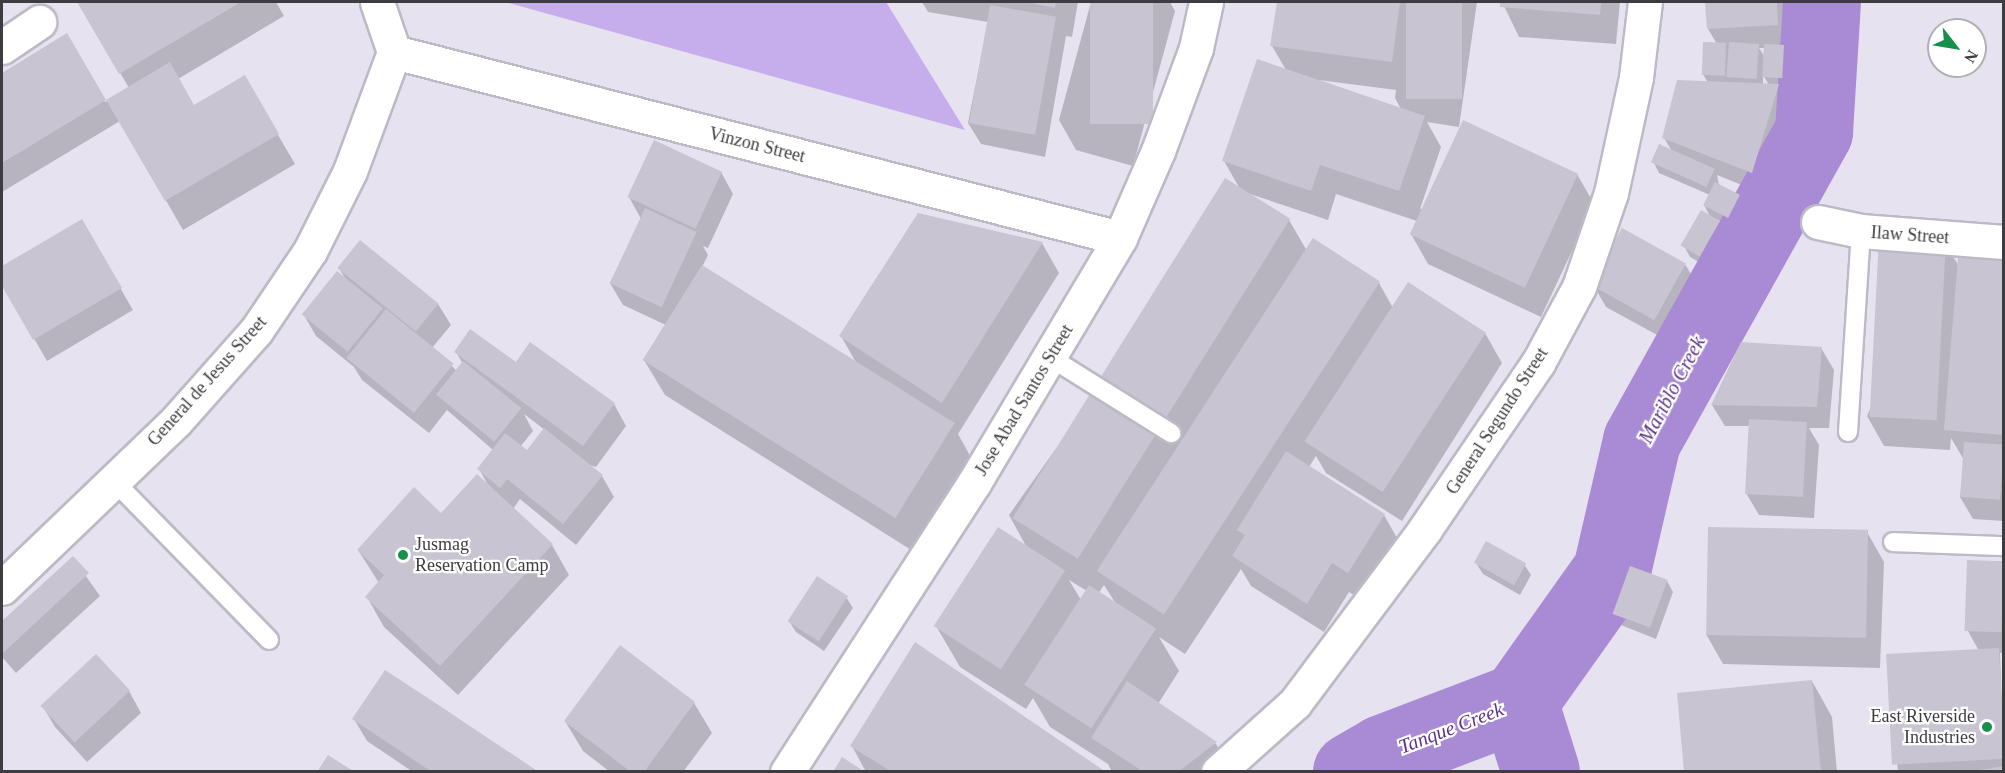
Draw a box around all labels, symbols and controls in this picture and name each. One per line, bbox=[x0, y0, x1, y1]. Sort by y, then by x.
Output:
north arrow bbox=[1927, 18, 1987, 78]
text: N bbox=[1961, 47, 1981, 66]
street label: Vinzon Street bbox=[707, 123, 807, 167]
street label: Ilaw Street bbox=[1870, 221, 1950, 249]
street label: General de Jesus Street bbox=[143, 312, 271, 450]
street label: Jose Abad Santos Street bbox=[970, 320, 1078, 480]
water label: Mariblo Creek bbox=[1634, 332, 1710, 448]
street label: General Segundo Street bbox=[1441, 343, 1553, 499]
place label: Jusmag Reservation Camp bbox=[415, 534, 548, 576]
marker: Jusmag Reservation Camp bbox=[396, 548, 410, 562]
water label: Tanque Creek bbox=[1395, 697, 1507, 759]
place label: East Riverside Industries bbox=[1871, 706, 1975, 748]
marker: East Riverside Industries bbox=[1980, 720, 1994, 734]

